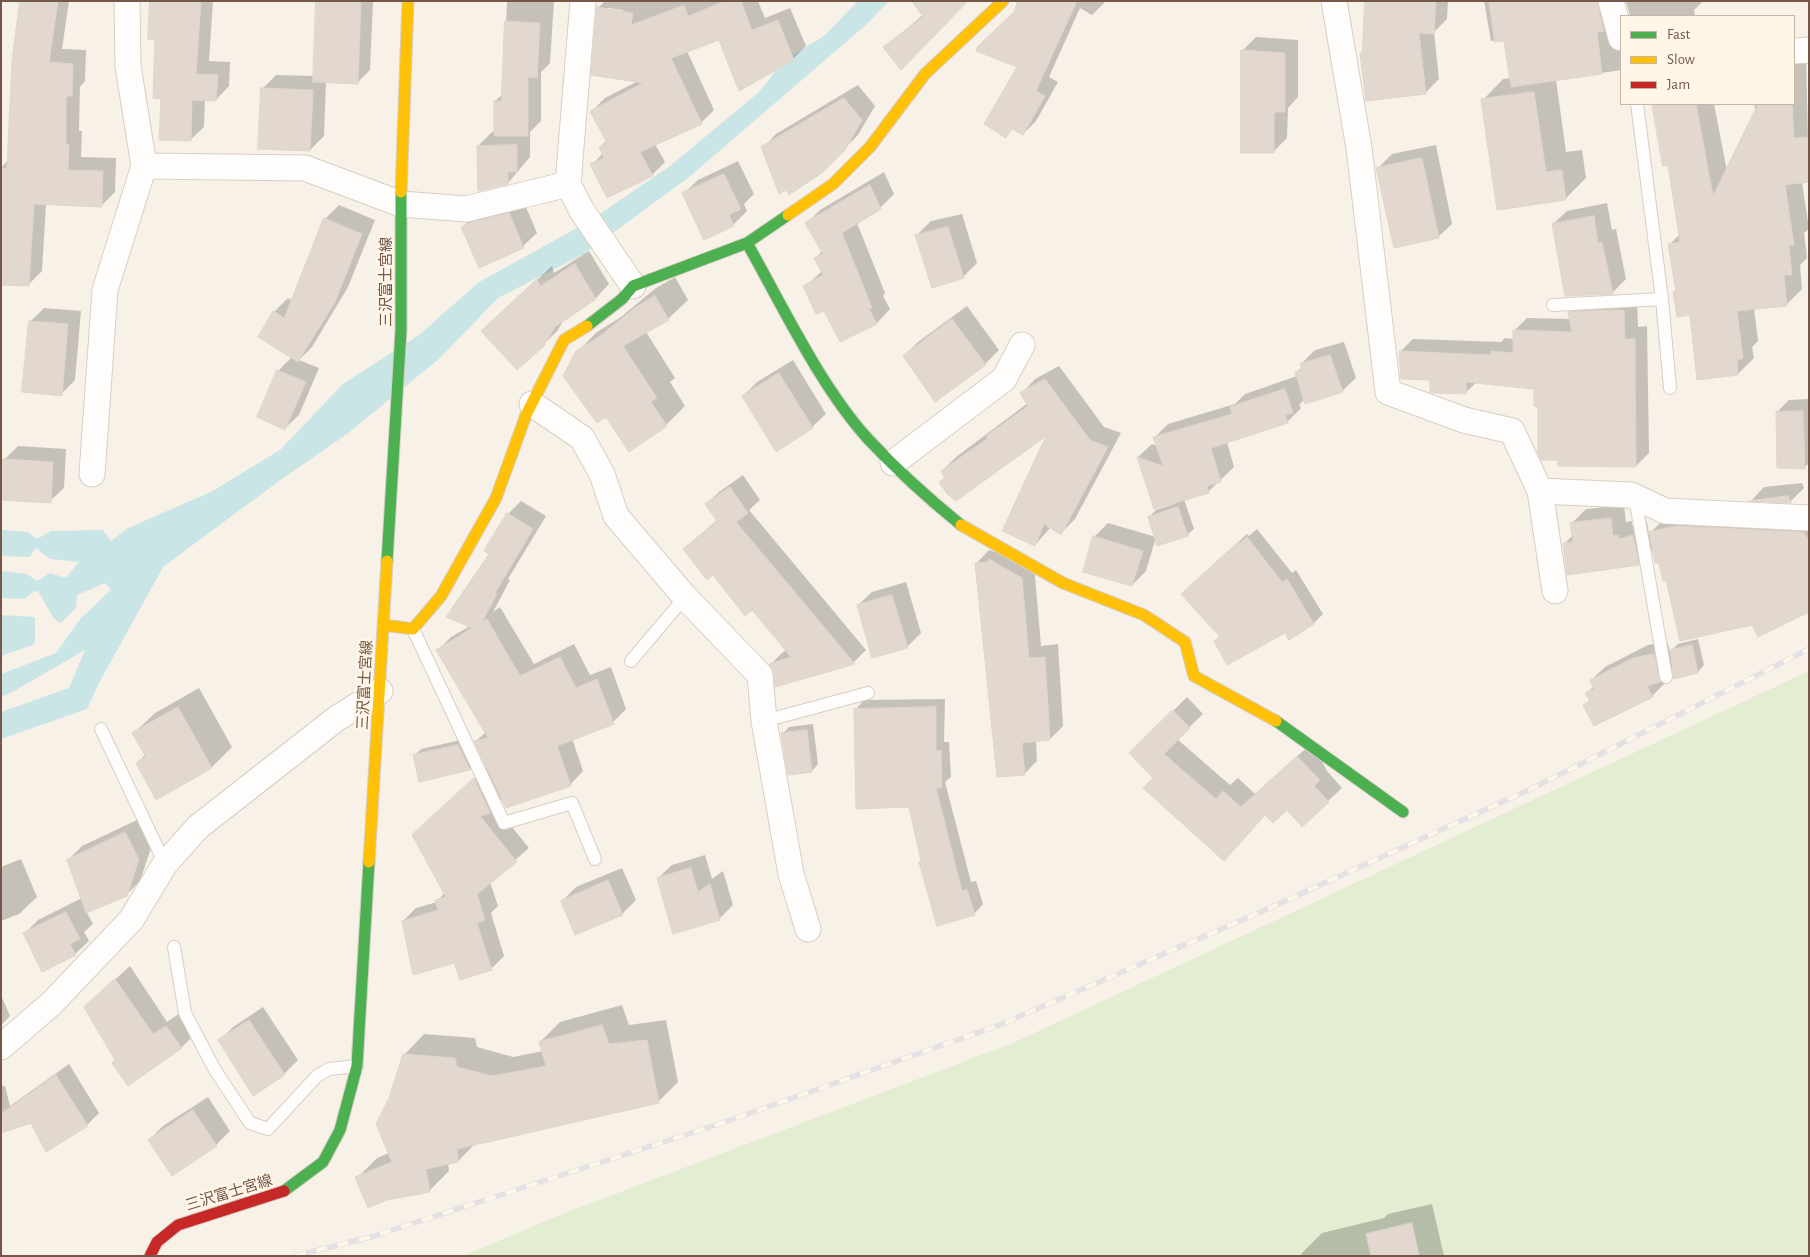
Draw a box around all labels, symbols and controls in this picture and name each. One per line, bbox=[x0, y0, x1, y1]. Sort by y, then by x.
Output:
legend bbox=[1620, 15, 1795, 105]
text: Fast bbox=[1667, 27, 1690, 42]
text: Slow bbox=[1667, 52, 1695, 67]
text: Jam bbox=[1667, 77, 1690, 92]
street label: 三沢富士宮線 bbox=[377, 237, 395, 327]
street label: 三沢富士宮線 bbox=[354, 640, 376, 730]
street label: 三沢富士宮線 bbox=[183, 1171, 275, 1215]

